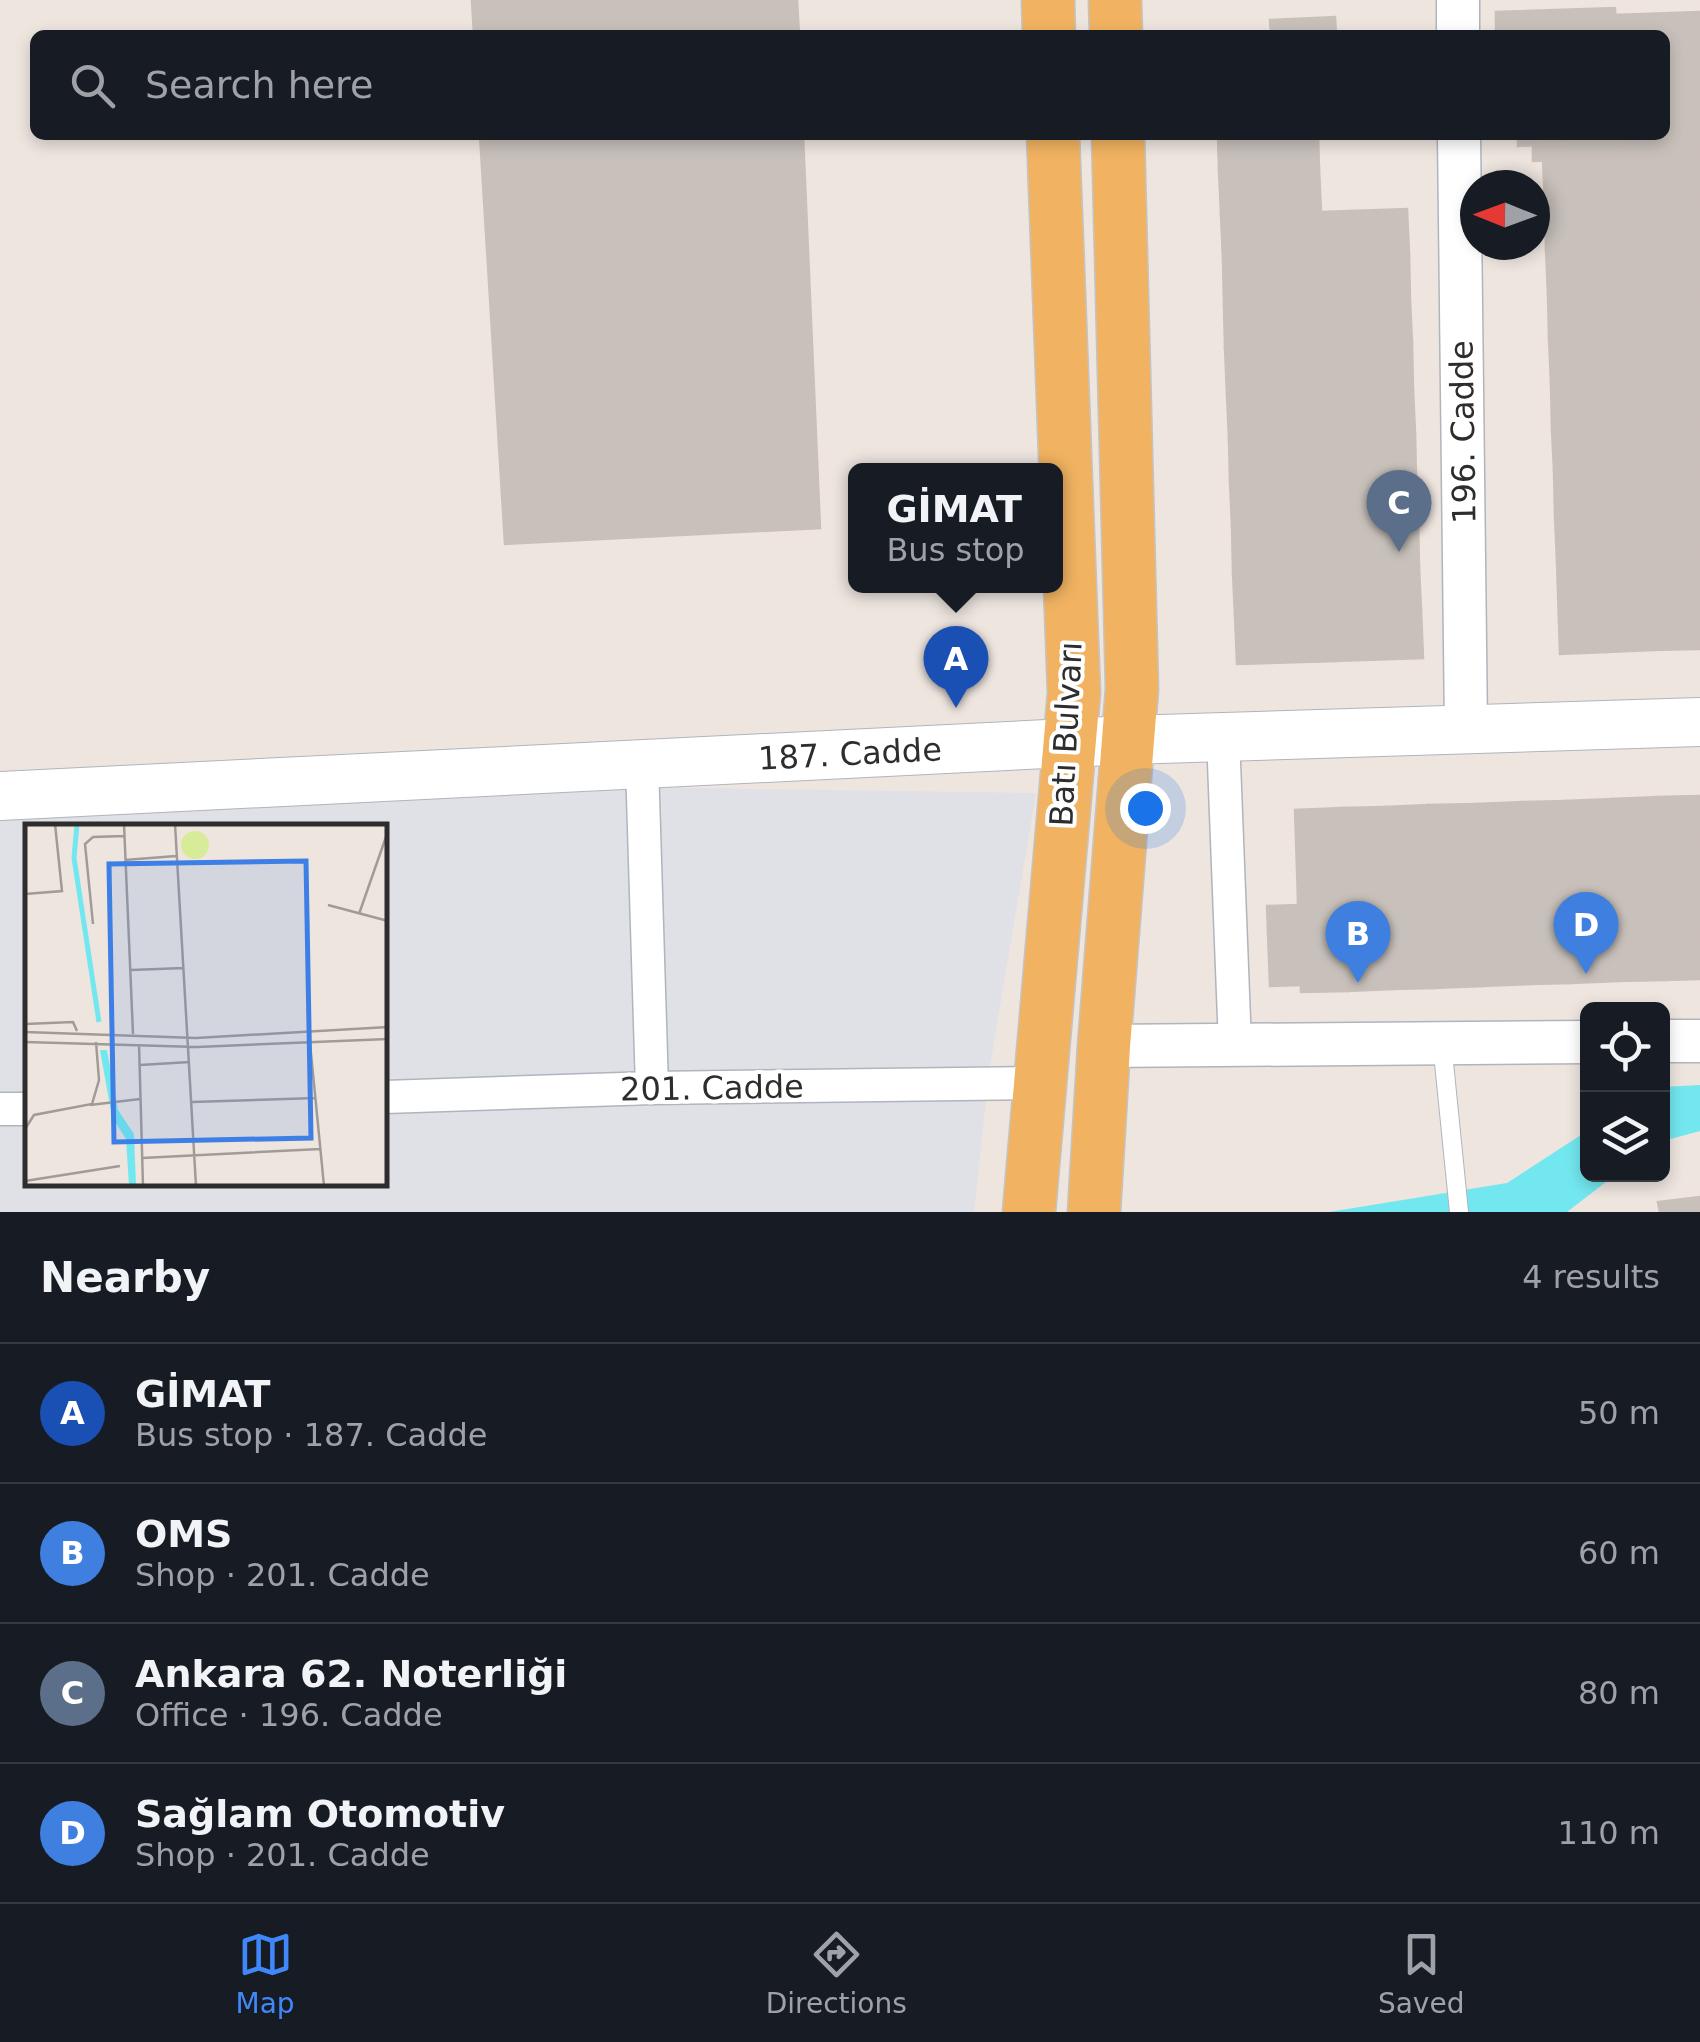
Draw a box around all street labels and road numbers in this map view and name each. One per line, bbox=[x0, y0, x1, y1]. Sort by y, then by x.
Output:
street label: 196. Cadde bbox=[1442, 340, 1484, 524]
street label: Batı Bulvarı bbox=[1042, 641, 1090, 827]
street label: 187. Cadde bbox=[757, 730, 943, 778]
street label: 201. Cadde bbox=[620, 1067, 804, 1109]

